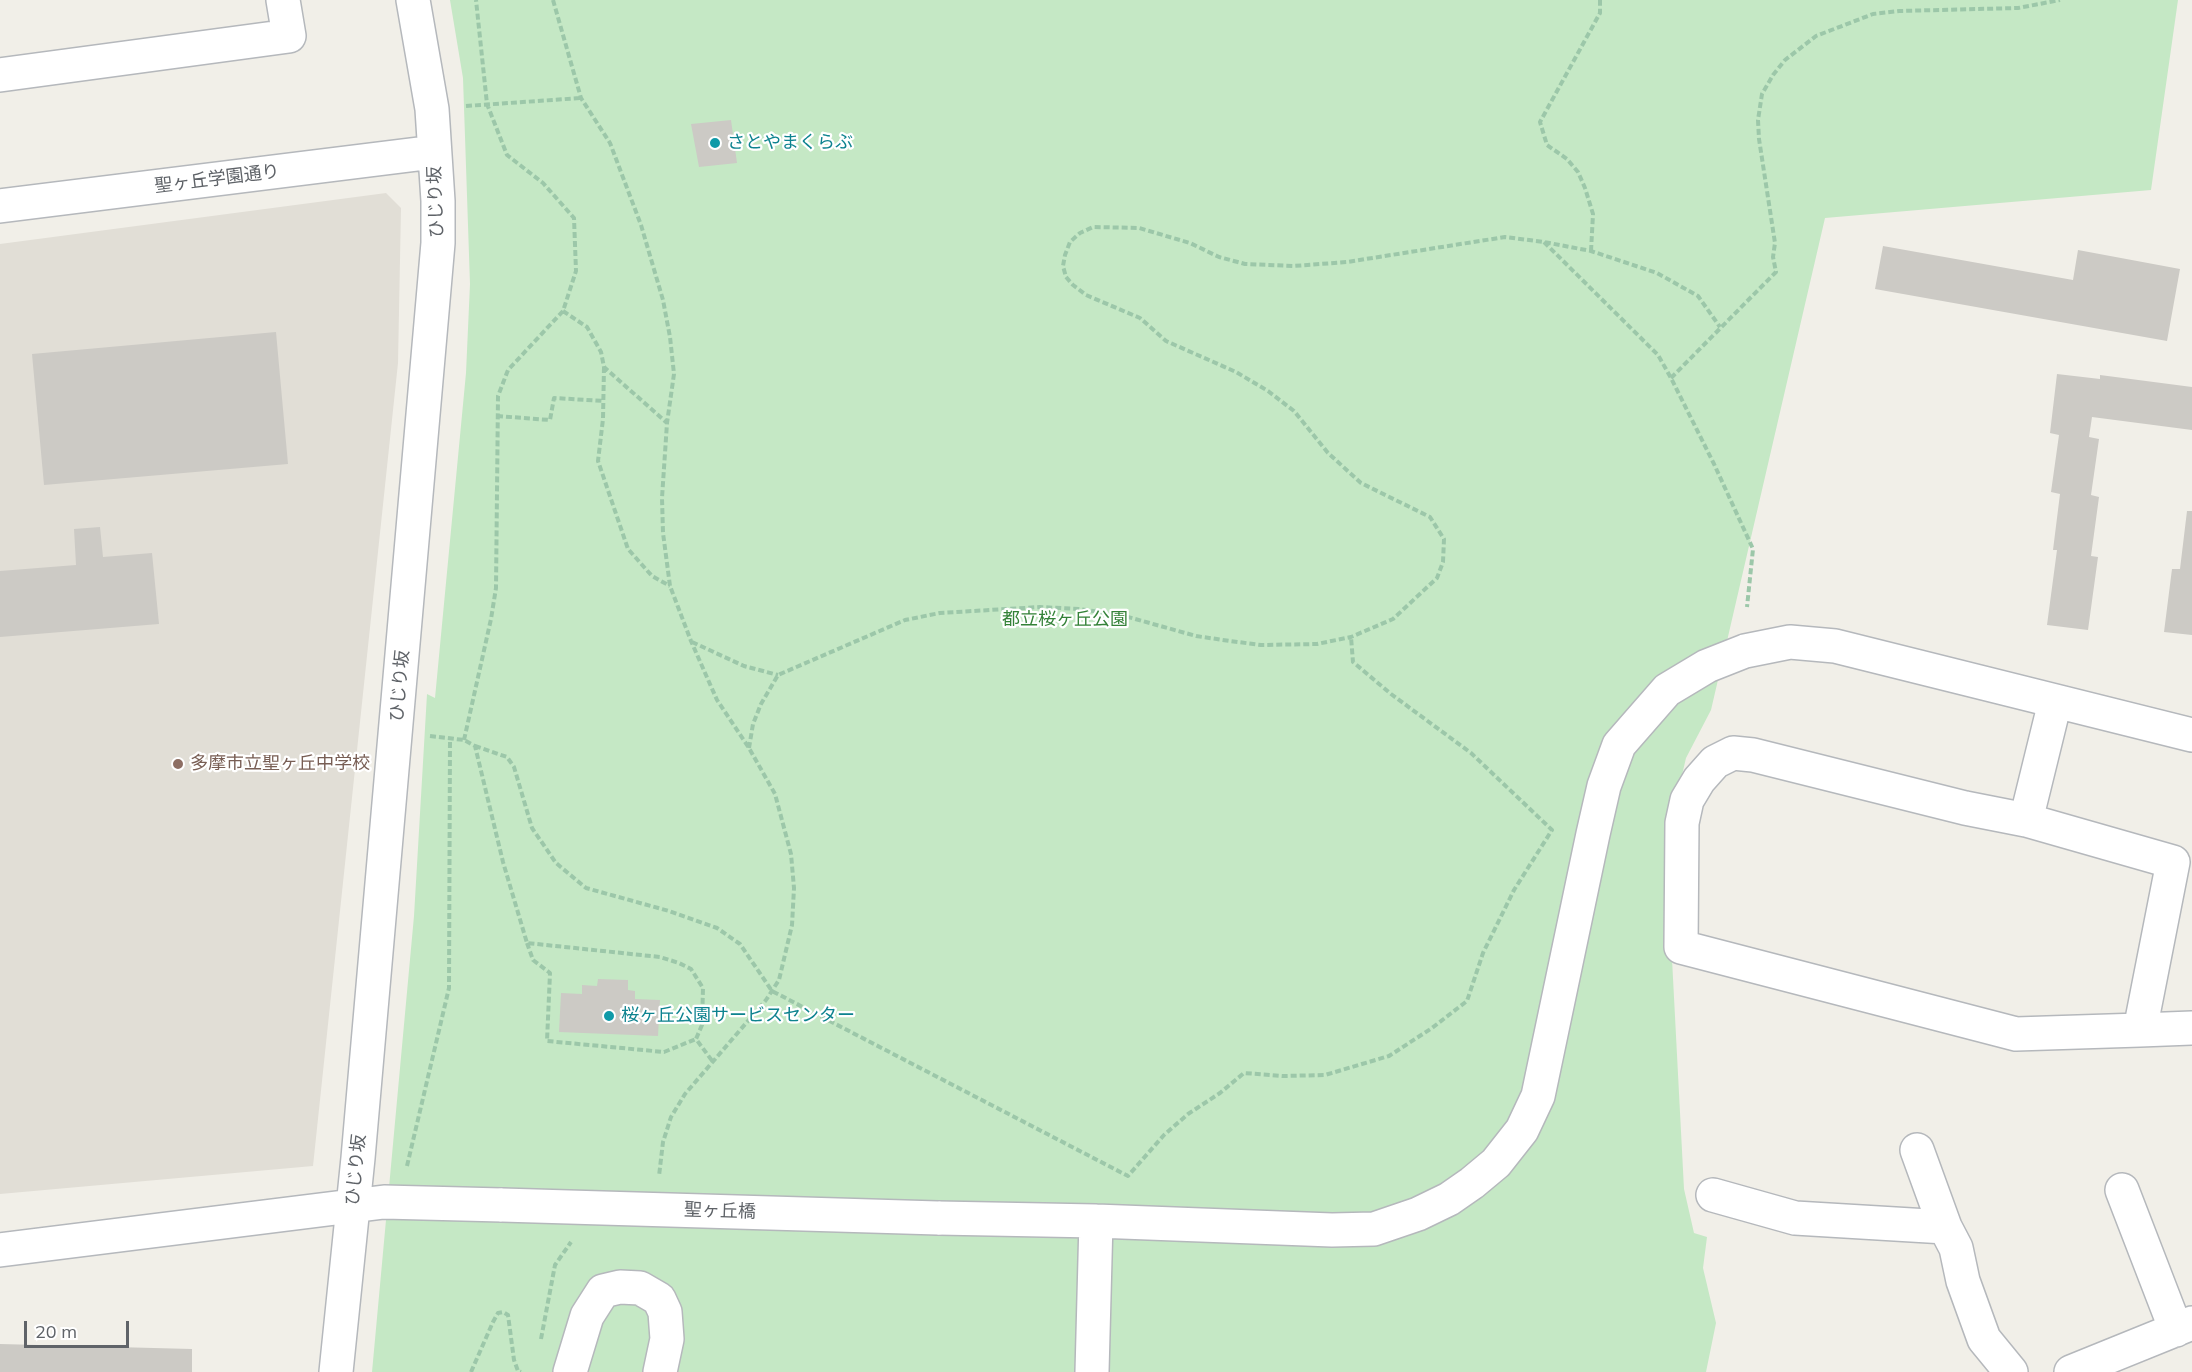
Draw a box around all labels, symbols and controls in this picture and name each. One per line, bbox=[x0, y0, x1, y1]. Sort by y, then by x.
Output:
place label: さとやまくらぶ bbox=[727, 132, 853, 154]
marker: さとやまくらぶ bbox=[708, 136, 722, 150]
street label: 聖ヶ丘学園通り bbox=[153, 161, 281, 197]
street label: ひじり坂 bbox=[424, 166, 448, 238]
park label: 都立桜ヶ丘公園 bbox=[1002, 609, 1128, 631]
street label: ひじり坂 bbox=[386, 649, 414, 723]
place label: 多摩市立聖ヶ丘中学校 bbox=[190, 753, 370, 775]
marker: 多摩市立聖ヶ丘中学校 bbox=[171, 757, 185, 771]
place label: 桜ヶ丘公園サービスセンター bbox=[621, 1005, 855, 1027]
marker: 桜ヶ丘公園サービスセンター bbox=[602, 1009, 616, 1023]
street label: ひじり坂 bbox=[341, 1133, 371, 1207]
street label: 聖ヶ丘橋 bbox=[684, 1199, 756, 1223]
scale bar bbox=[27, 1309, 132, 1347]
text: 20 m bbox=[35, 1320, 77, 1343]

